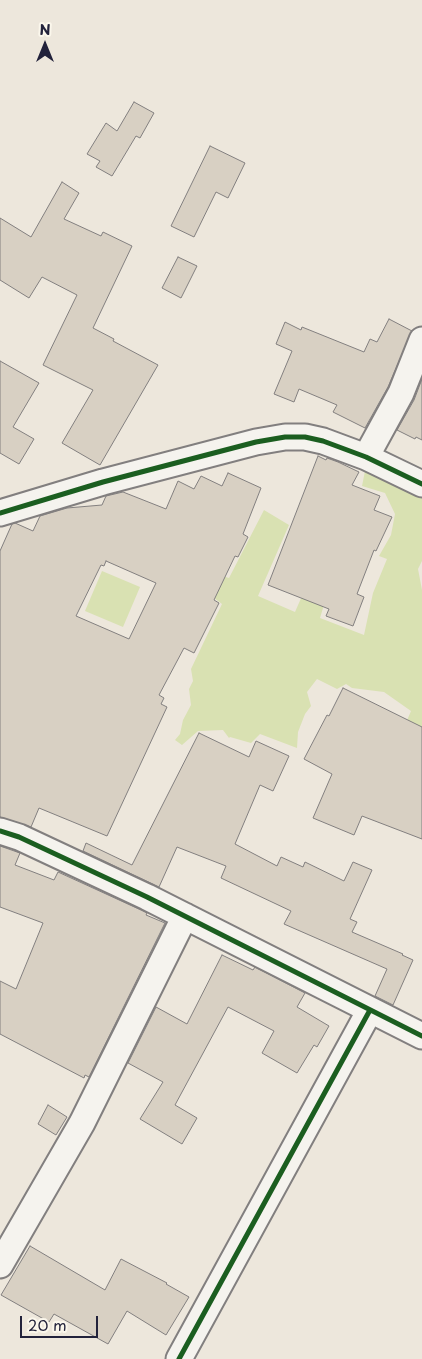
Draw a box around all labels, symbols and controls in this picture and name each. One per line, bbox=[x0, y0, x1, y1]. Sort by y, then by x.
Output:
text: N bbox=[39, 19, 51, 40]
north arrow bbox=[20, 20, 70, 70]
scale bar bbox=[22, 1306, 100, 1338]
text: 20 m bbox=[28, 1313, 67, 1336]

